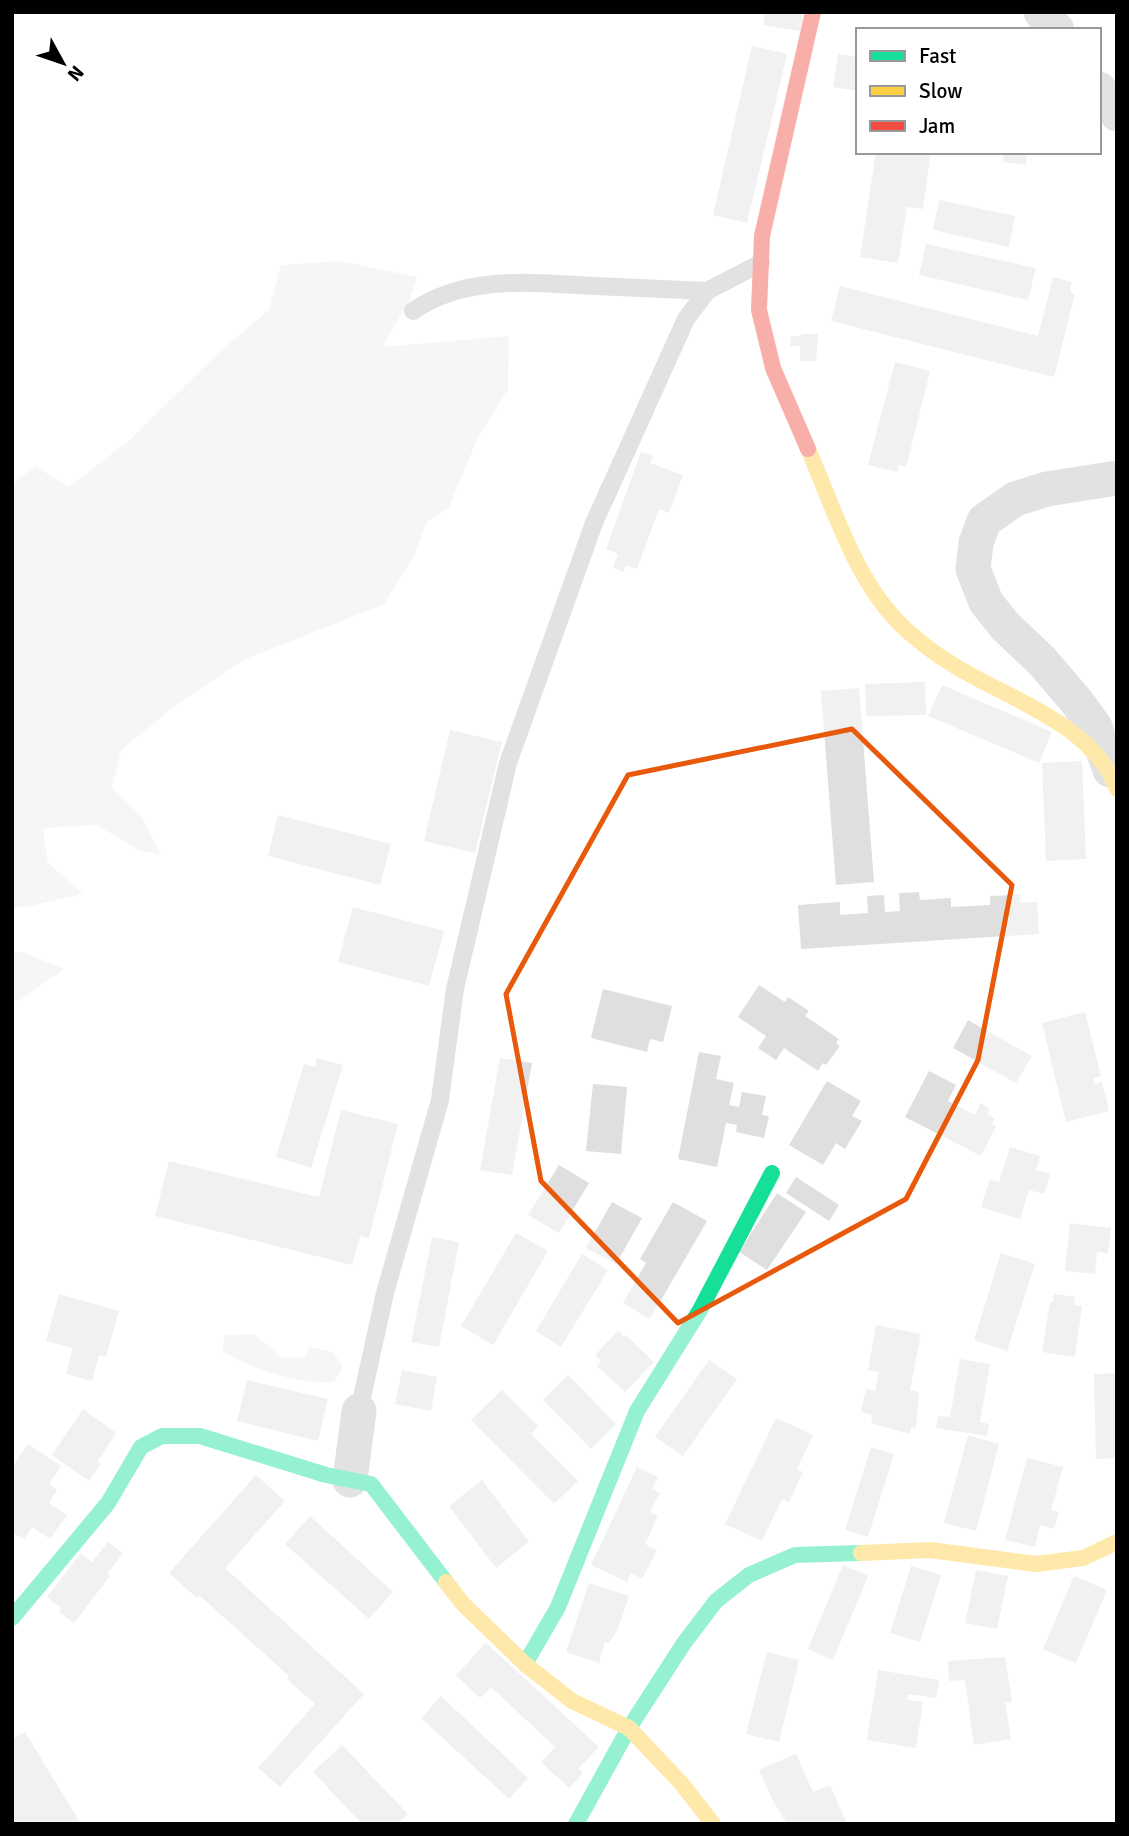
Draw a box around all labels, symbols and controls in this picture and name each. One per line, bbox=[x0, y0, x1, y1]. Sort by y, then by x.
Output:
north arrow bbox=[28, 28, 98, 98]
legend bbox=[856, 28, 1101, 154]
text: Fast bbox=[919, 43, 956, 69]
text: N bbox=[62, 61, 89, 86]
text: Slow bbox=[919, 78, 963, 104]
text: Jam bbox=[919, 113, 955, 139]

